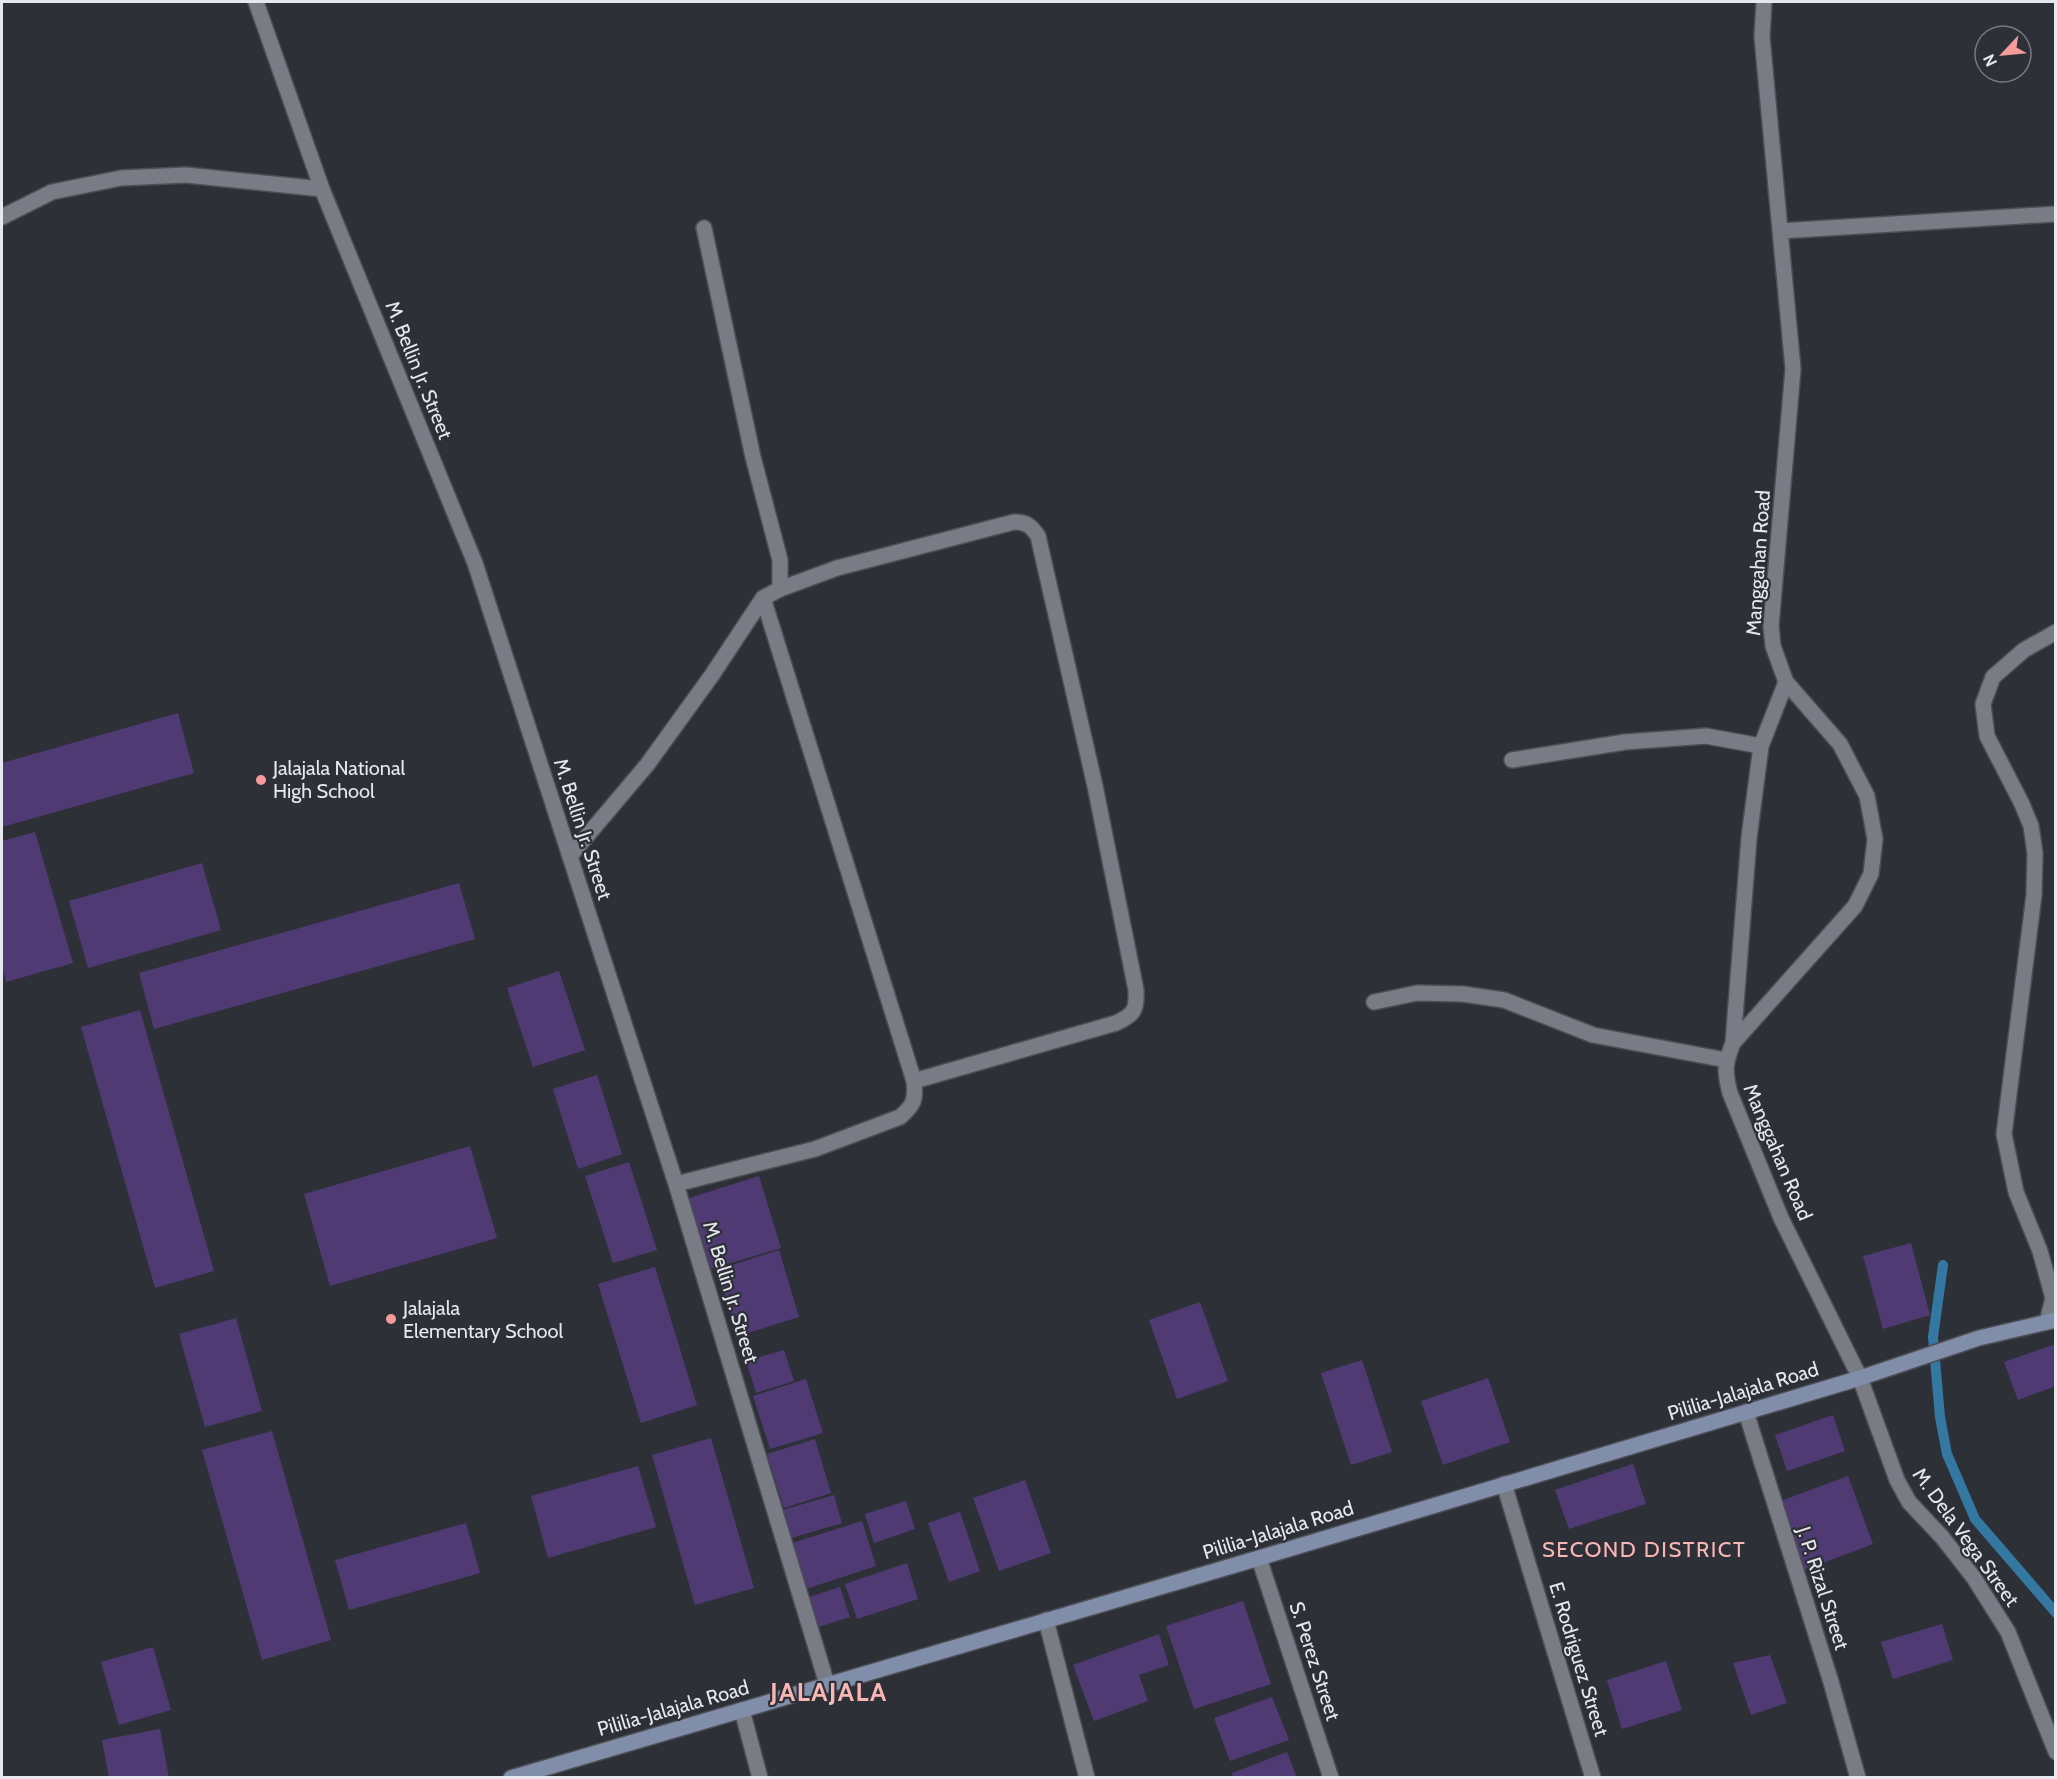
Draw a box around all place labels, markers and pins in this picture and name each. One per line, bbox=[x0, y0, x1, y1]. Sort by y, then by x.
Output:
place label: Jalajala National High School bbox=[272, 756, 406, 803]
marker: Jalajala National High School bbox=[254, 773, 268, 787]
place label: Jalajala Elementary School bbox=[402, 1296, 564, 1343]
marker: Jalajala Elementary School bbox=[384, 1312, 398, 1326]

